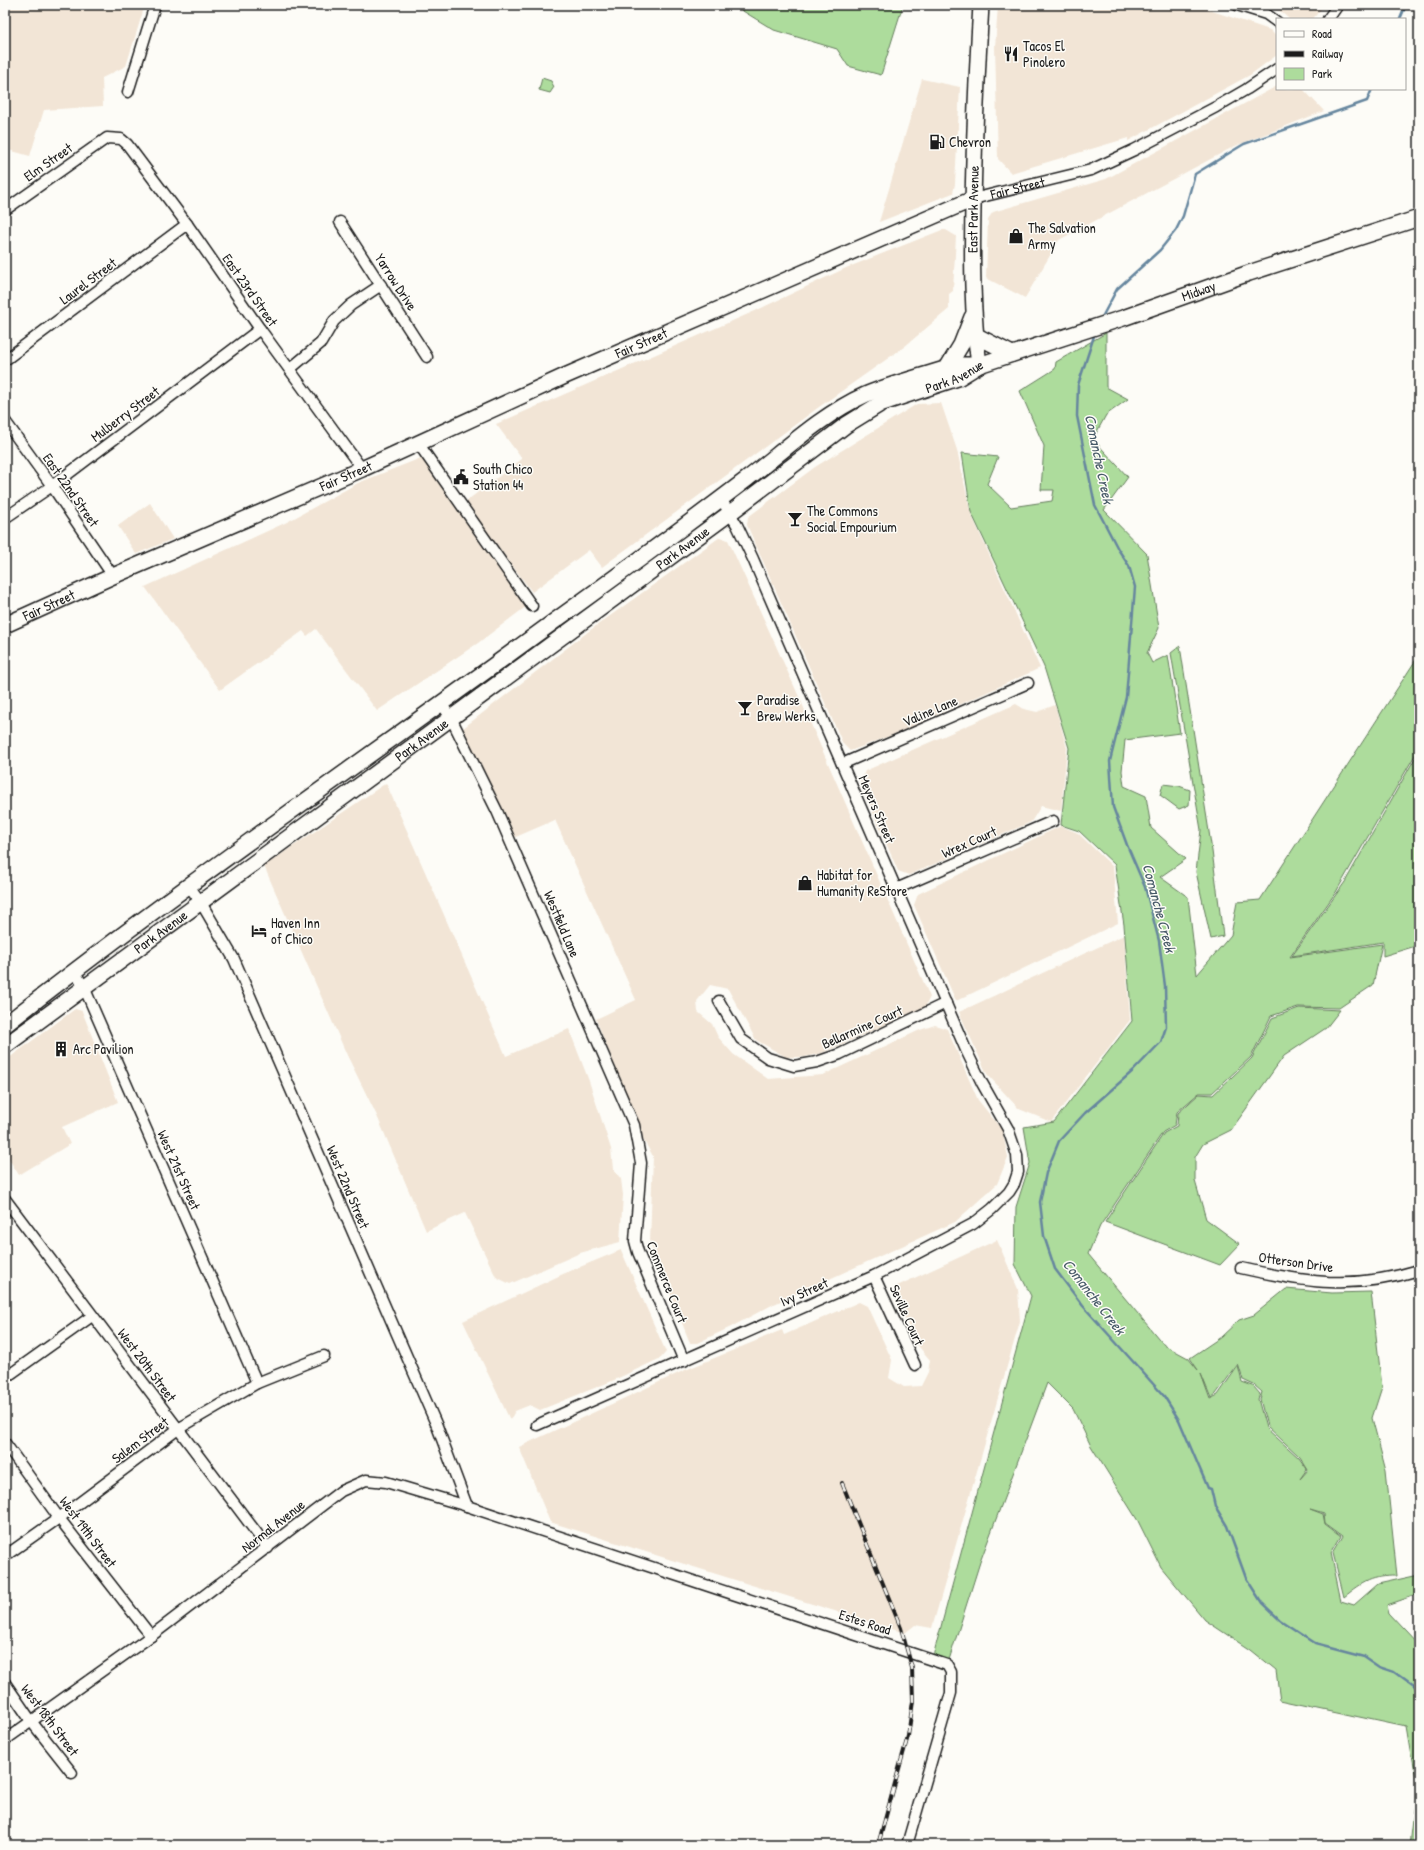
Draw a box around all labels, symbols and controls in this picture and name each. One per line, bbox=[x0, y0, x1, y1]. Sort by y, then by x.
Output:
legend bbox=[1276, 18, 1406, 90]
text: Road bbox=[1312, 25, 1332, 42]
place label: Tacos El Pinolero bbox=[1023, 36, 1066, 71]
restaurant icon: Tacos El Pinolero bbox=[1002, 45, 1020, 63]
text: Railway bbox=[1312, 45, 1343, 62]
text: Park bbox=[1312, 65, 1332, 82]
place label: Chevron bbox=[949, 132, 991, 151]
fuel station icon: Chevron bbox=[928, 133, 946, 151]
street label: Elm Street bbox=[20, 138, 76, 185]
street label: East Park Avenue bbox=[963, 165, 983, 253]
street label: Fair Street bbox=[988, 172, 1047, 204]
place label: The Salvation Army bbox=[1028, 218, 1096, 254]
shop icon: The Salvation Army bbox=[1007, 227, 1025, 245]
street label: East 23rd Street bbox=[218, 250, 283, 330]
street label: Yarrow Drive bbox=[371, 250, 422, 314]
street label: Laurel Street bbox=[55, 253, 120, 308]
street label: Midway bbox=[1179, 276, 1218, 305]
street label: Fair Street bbox=[611, 323, 670, 363]
street label: Park Avenue bbox=[923, 354, 986, 397]
street label: Mulberry Street bbox=[86, 381, 164, 447]
water label: Comanche Creek bbox=[1080, 412, 1120, 507]
street label: East 22nd Street bbox=[39, 449, 104, 530]
street label: Fair Street bbox=[316, 456, 375, 496]
place label: South Chico Station 44 bbox=[473, 459, 533, 494]
public building icon: South Chico Station 44 bbox=[452, 468, 470, 486]
place label: The Commons Social Empourium bbox=[807, 501, 897, 537]
bar icon: The Commons Social Empourium bbox=[786, 510, 804, 528]
street label: Park Avenue bbox=[652, 521, 713, 574]
street label: Fair Street bbox=[19, 585, 78, 625]
place label: Paradise Brew Werks bbox=[757, 690, 816, 725]
street label: Valine Lane bbox=[899, 690, 961, 731]
bar icon: Paradise Brew Werks bbox=[736, 699, 754, 717]
street label: Park Avenue bbox=[391, 713, 452, 765]
street label: Meyers Street bbox=[854, 772, 900, 846]
street label: Wrex Court bbox=[938, 821, 999, 862]
water label: Comanche Creek bbox=[1138, 861, 1182, 956]
place label: Habitat for Humanity ReStore bbox=[817, 865, 908, 901]
shop icon: Habitat for Humanity ReStore bbox=[796, 874, 814, 892]
street label: Westfield Lane bbox=[540, 888, 585, 960]
street label: Park Avenue bbox=[130, 905, 191, 957]
place label: Haven Inn of Chico bbox=[271, 913, 320, 948]
hotel icon: Haven Inn of Chico bbox=[250, 922, 268, 940]
street label: Bellarmine Court bbox=[818, 1000, 905, 1053]
place label: Arc Pavilion bbox=[73, 1039, 134, 1058]
building icon: Arc Pavilion bbox=[52, 1040, 70, 1058]
street label: West 21st Street bbox=[153, 1127, 206, 1213]
street label: West 22nd Street bbox=[322, 1142, 375, 1231]
street label: Commerce Court bbox=[642, 1238, 693, 1326]
street label: Otterson Drive bbox=[1257, 1247, 1335, 1276]
water label: Comanche Creek bbox=[1058, 1254, 1132, 1340]
street label: Ivy Street bbox=[777, 1272, 831, 1311]
street label: Seville Court bbox=[886, 1281, 929, 1348]
street label: West 20th Street bbox=[114, 1324, 181, 1405]
street label: Salem Street bbox=[107, 1412, 172, 1467]
street label: West 19th Street bbox=[55, 1492, 121, 1571]
street label: Normal Avenue bbox=[237, 1494, 309, 1556]
street label: Estes Road bbox=[837, 1604, 894, 1639]
street label: West 18th Street bbox=[17, 1680, 84, 1760]

